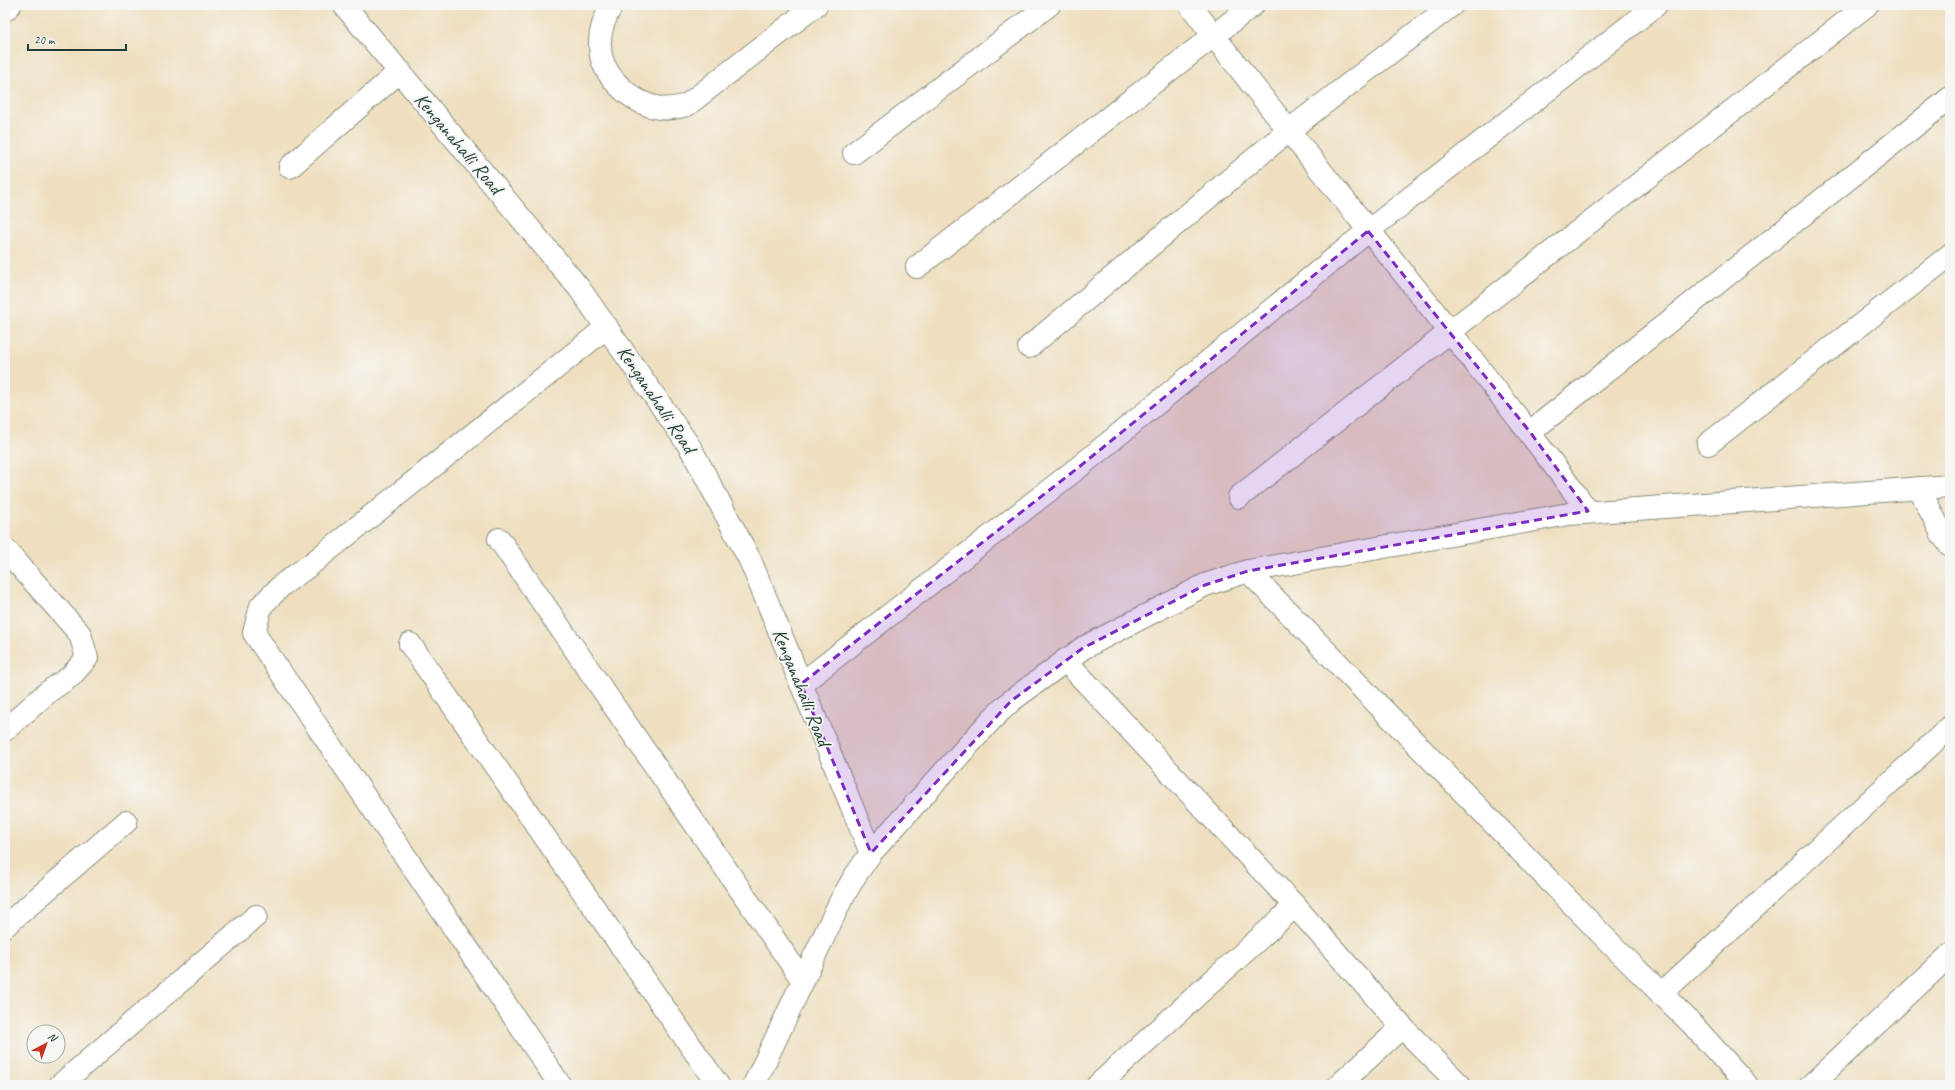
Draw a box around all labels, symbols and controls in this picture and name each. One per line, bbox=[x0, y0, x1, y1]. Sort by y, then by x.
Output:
scale bar bbox=[28, 26, 126, 52]
text: 20 m bbox=[34, 32, 56, 48]
street label: Kenganahalli Road bbox=[409, 88, 510, 201]
street label: Kenganahalli Road bbox=[611, 341, 704, 460]
street label: Kenganahalli Road bbox=[767, 625, 838, 753]
north arrow bbox=[26, 1024, 66, 1064]
text: N bbox=[45, 1029, 61, 1045]

